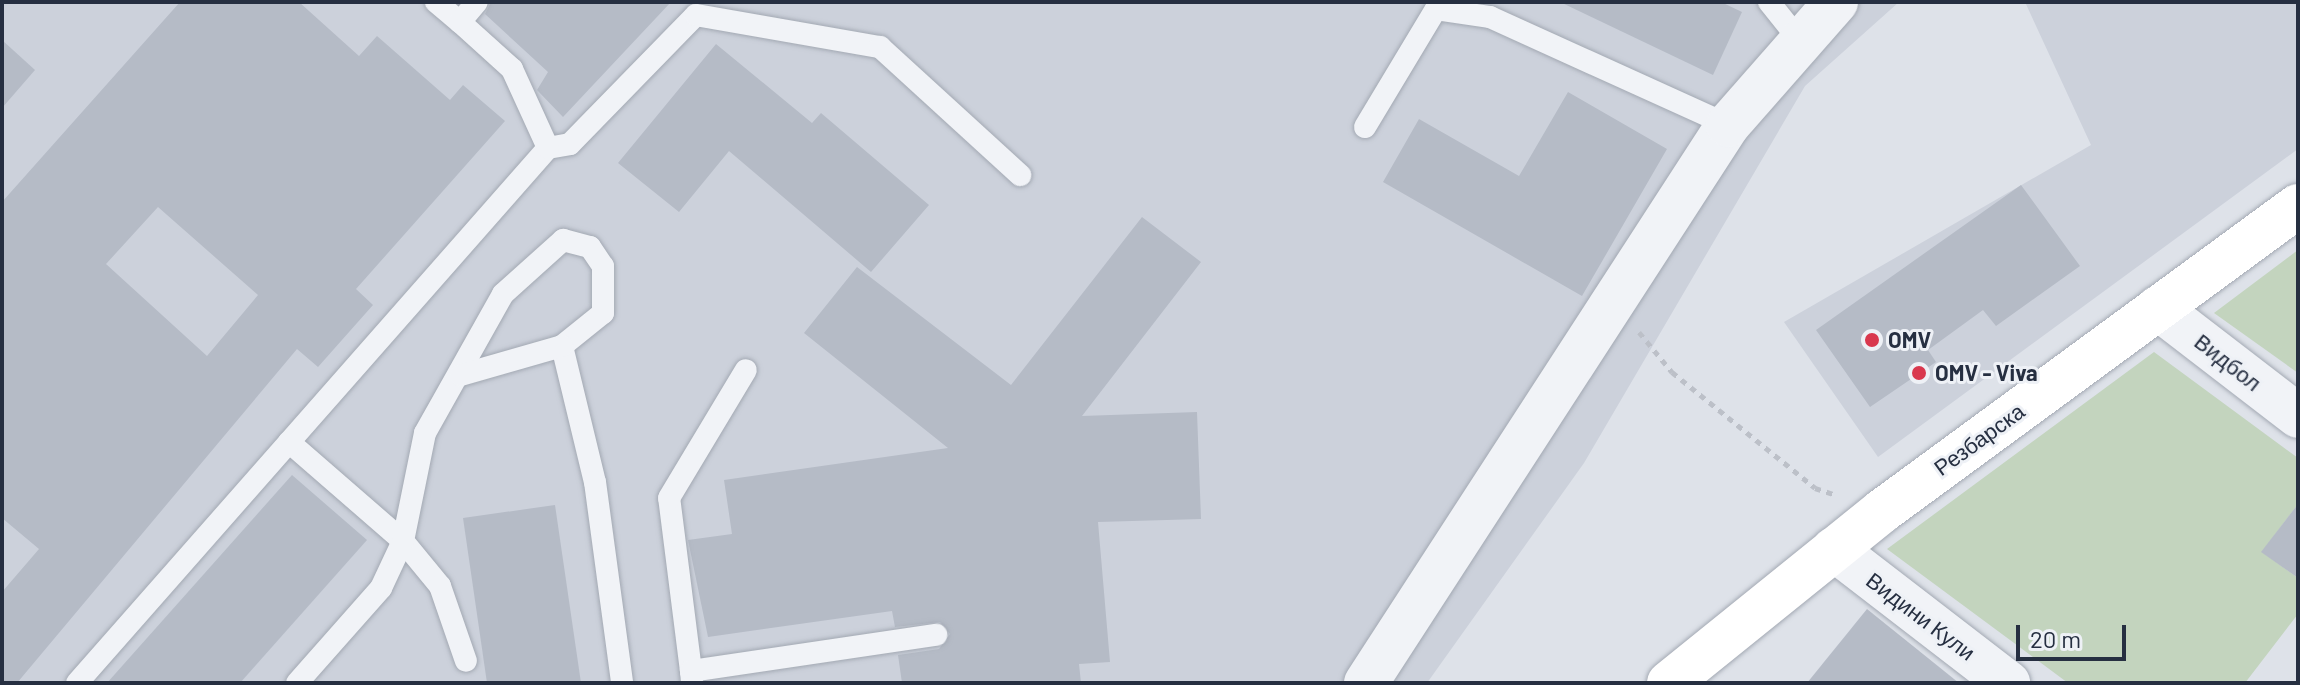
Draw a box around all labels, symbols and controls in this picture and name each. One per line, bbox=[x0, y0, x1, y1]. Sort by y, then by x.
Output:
place label: OMV bbox=[1888, 327, 1931, 353]
street label: Видбол bbox=[2190, 328, 2266, 396]
marker: OMV bbox=[1863, 331, 1881, 349]
place label: OMV - Viva bbox=[1935, 360, 2038, 386]
marker: OMV - Viva bbox=[1910, 364, 1928, 382]
street label: Резбарска bbox=[1929, 397, 2029, 481]
street label: Видини Кули bbox=[1861, 567, 1981, 665]
scale bar bbox=[2020, 609, 2130, 659]
text: 20 m bbox=[2030, 624, 2081, 653]

